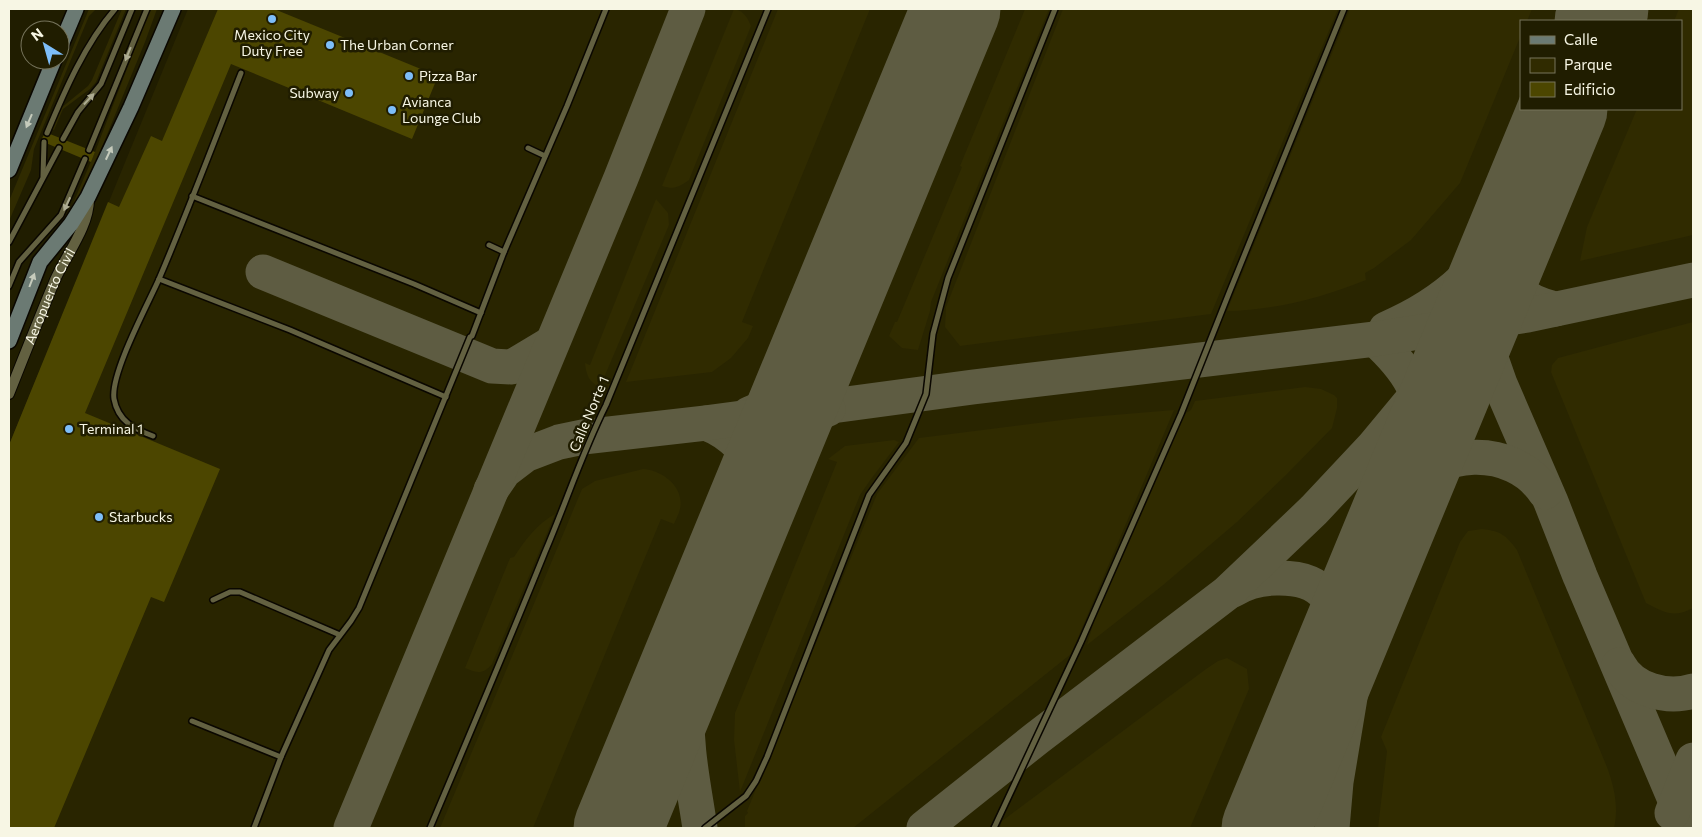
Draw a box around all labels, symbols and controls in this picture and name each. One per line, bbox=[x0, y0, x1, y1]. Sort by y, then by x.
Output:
marker: Mexico City Duty Free bbox=[266, 13, 278, 25]
north arrow bbox=[20, 20, 70, 70]
legend bbox=[1520, 20, 1682, 110]
text: N bbox=[28, 24, 46, 44]
place label: Mexico City Duty Free bbox=[234, 26, 310, 59]
text: Calle bbox=[1564, 30, 1598, 48]
place label: The Urban Corner bbox=[340, 36, 454, 53]
marker: The Urban Corner bbox=[324, 39, 336, 51]
one-way arrow bbox=[124, 47, 132, 61]
text: Parque bbox=[1564, 55, 1612, 73]
place label: Pizza Bar bbox=[419, 67, 478, 84]
marker: Pizza Bar bbox=[403, 70, 415, 82]
text: Edificio bbox=[1564, 80, 1615, 98]
place label: Subway bbox=[289, 84, 339, 101]
marker: Subway bbox=[343, 87, 355, 99]
one-way arrow bbox=[83, 93, 95, 105]
place label: Avianca Lounge Club bbox=[402, 93, 481, 126]
marker: Avianca Lounge Club bbox=[386, 104, 398, 116]
one-way arrow bbox=[25, 114, 33, 129]
one-way arrow bbox=[106, 146, 114, 160]
one-way arrow bbox=[62, 197, 70, 211]
street label: Aeropuerto Civil bbox=[21, 245, 78, 347]
one-way arrow bbox=[28, 272, 36, 287]
street label: Calle Norte 1 bbox=[565, 374, 612, 454]
place label: Terminal 1 bbox=[79, 420, 143, 437]
marker: Terminal 1 bbox=[63, 423, 75, 435]
place label: Starbucks bbox=[109, 508, 173, 525]
marker: Starbucks bbox=[93, 511, 105, 523]

